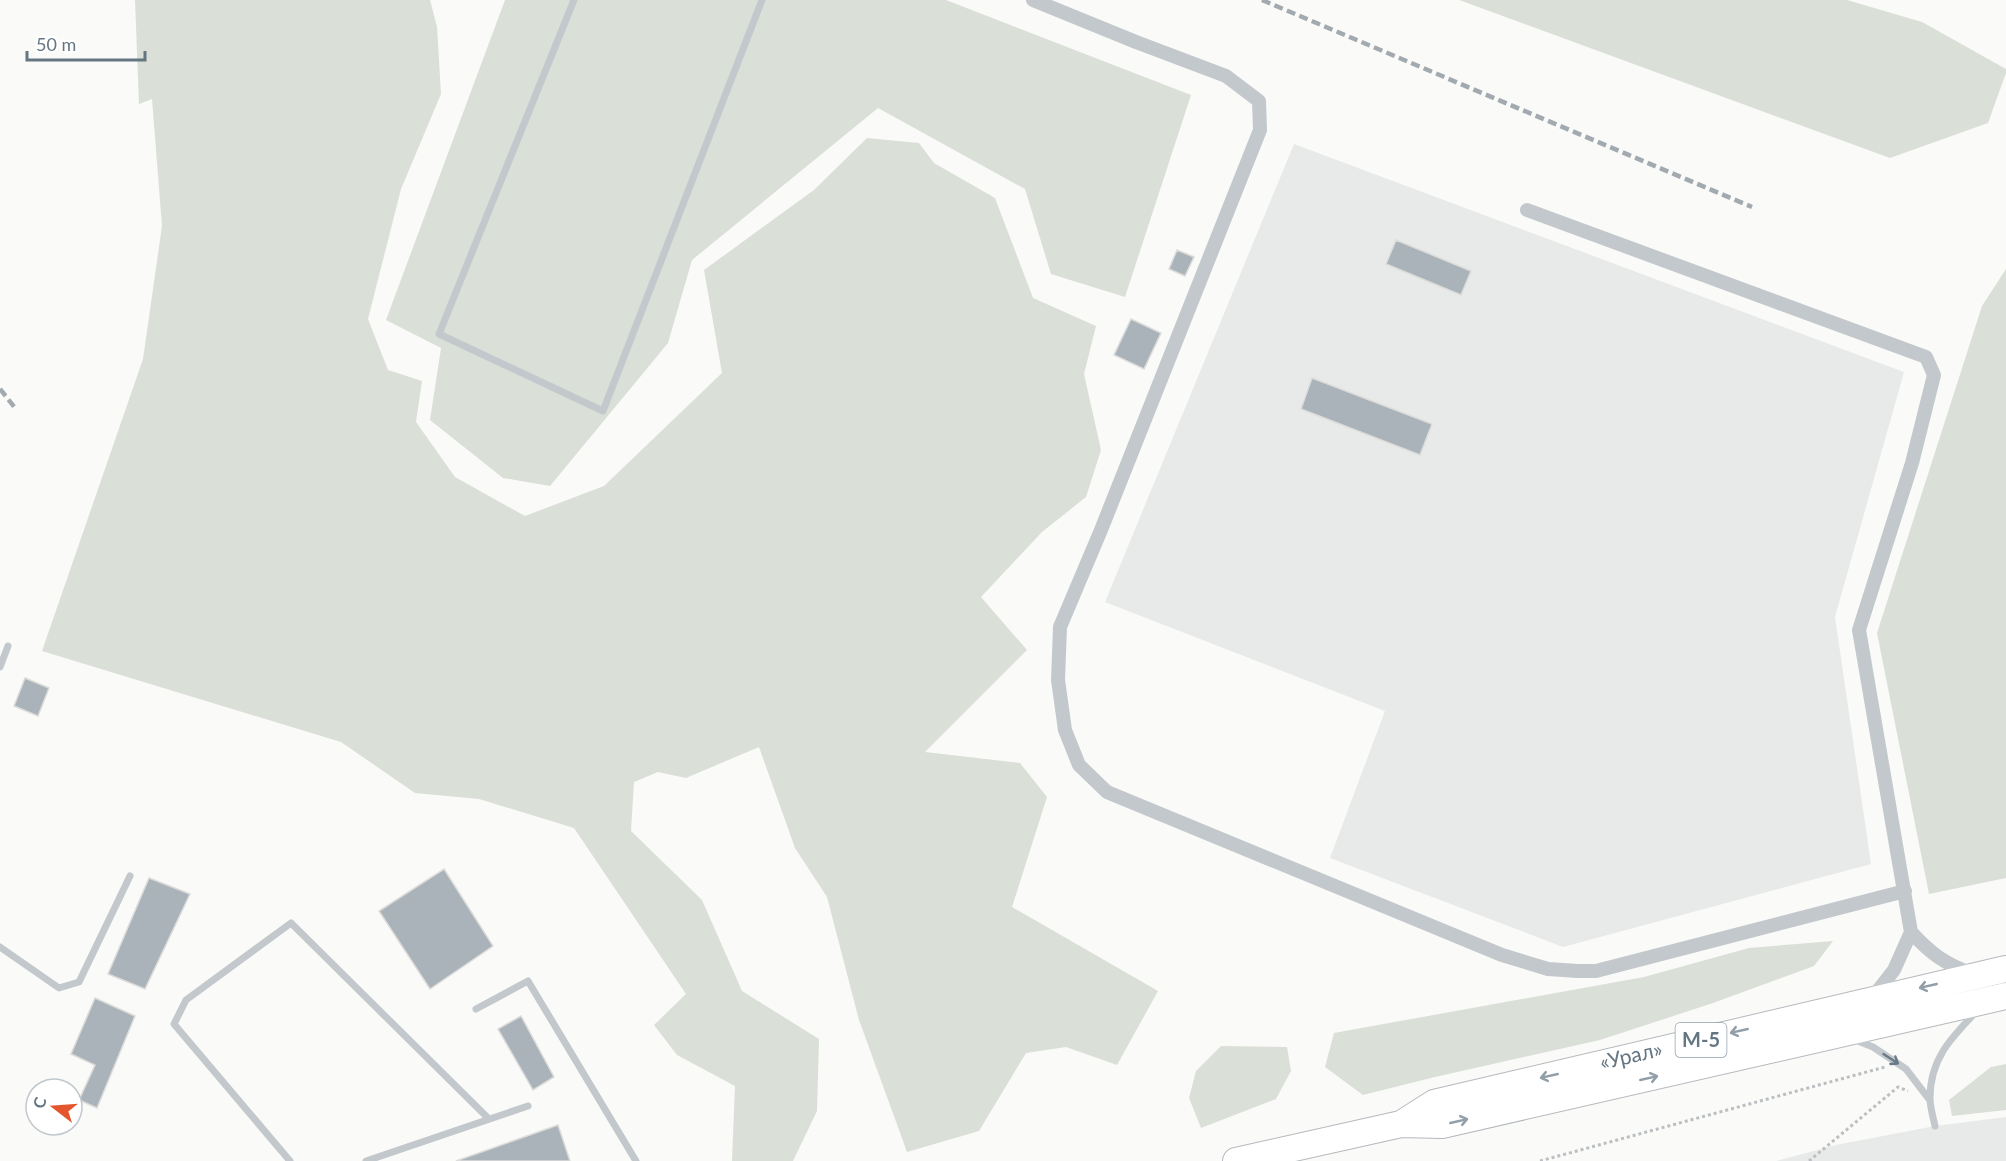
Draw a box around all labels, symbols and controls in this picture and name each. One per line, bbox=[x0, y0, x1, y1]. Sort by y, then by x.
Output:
scale bar bbox=[27, 24, 146, 62]
text: 50 m bbox=[36, 33, 76, 55]
one-way arrow bbox=[1919, 981, 1939, 992]
road number: М-5 bbox=[1676, 1023, 1726, 1057]
one-way arrow bbox=[1729, 1025, 1748, 1037]
street label: «Урал» bbox=[1597, 1035, 1664, 1074]
one-way arrow bbox=[1882, 1052, 1899, 1065]
one-way arrow bbox=[1540, 1070, 1559, 1082]
one-way arrow bbox=[1639, 1072, 1658, 1083]
north arrow bbox=[24, 1077, 84, 1137]
text: С bbox=[29, 1094, 50, 1110]
one-way arrow bbox=[1448, 1115, 1468, 1126]

